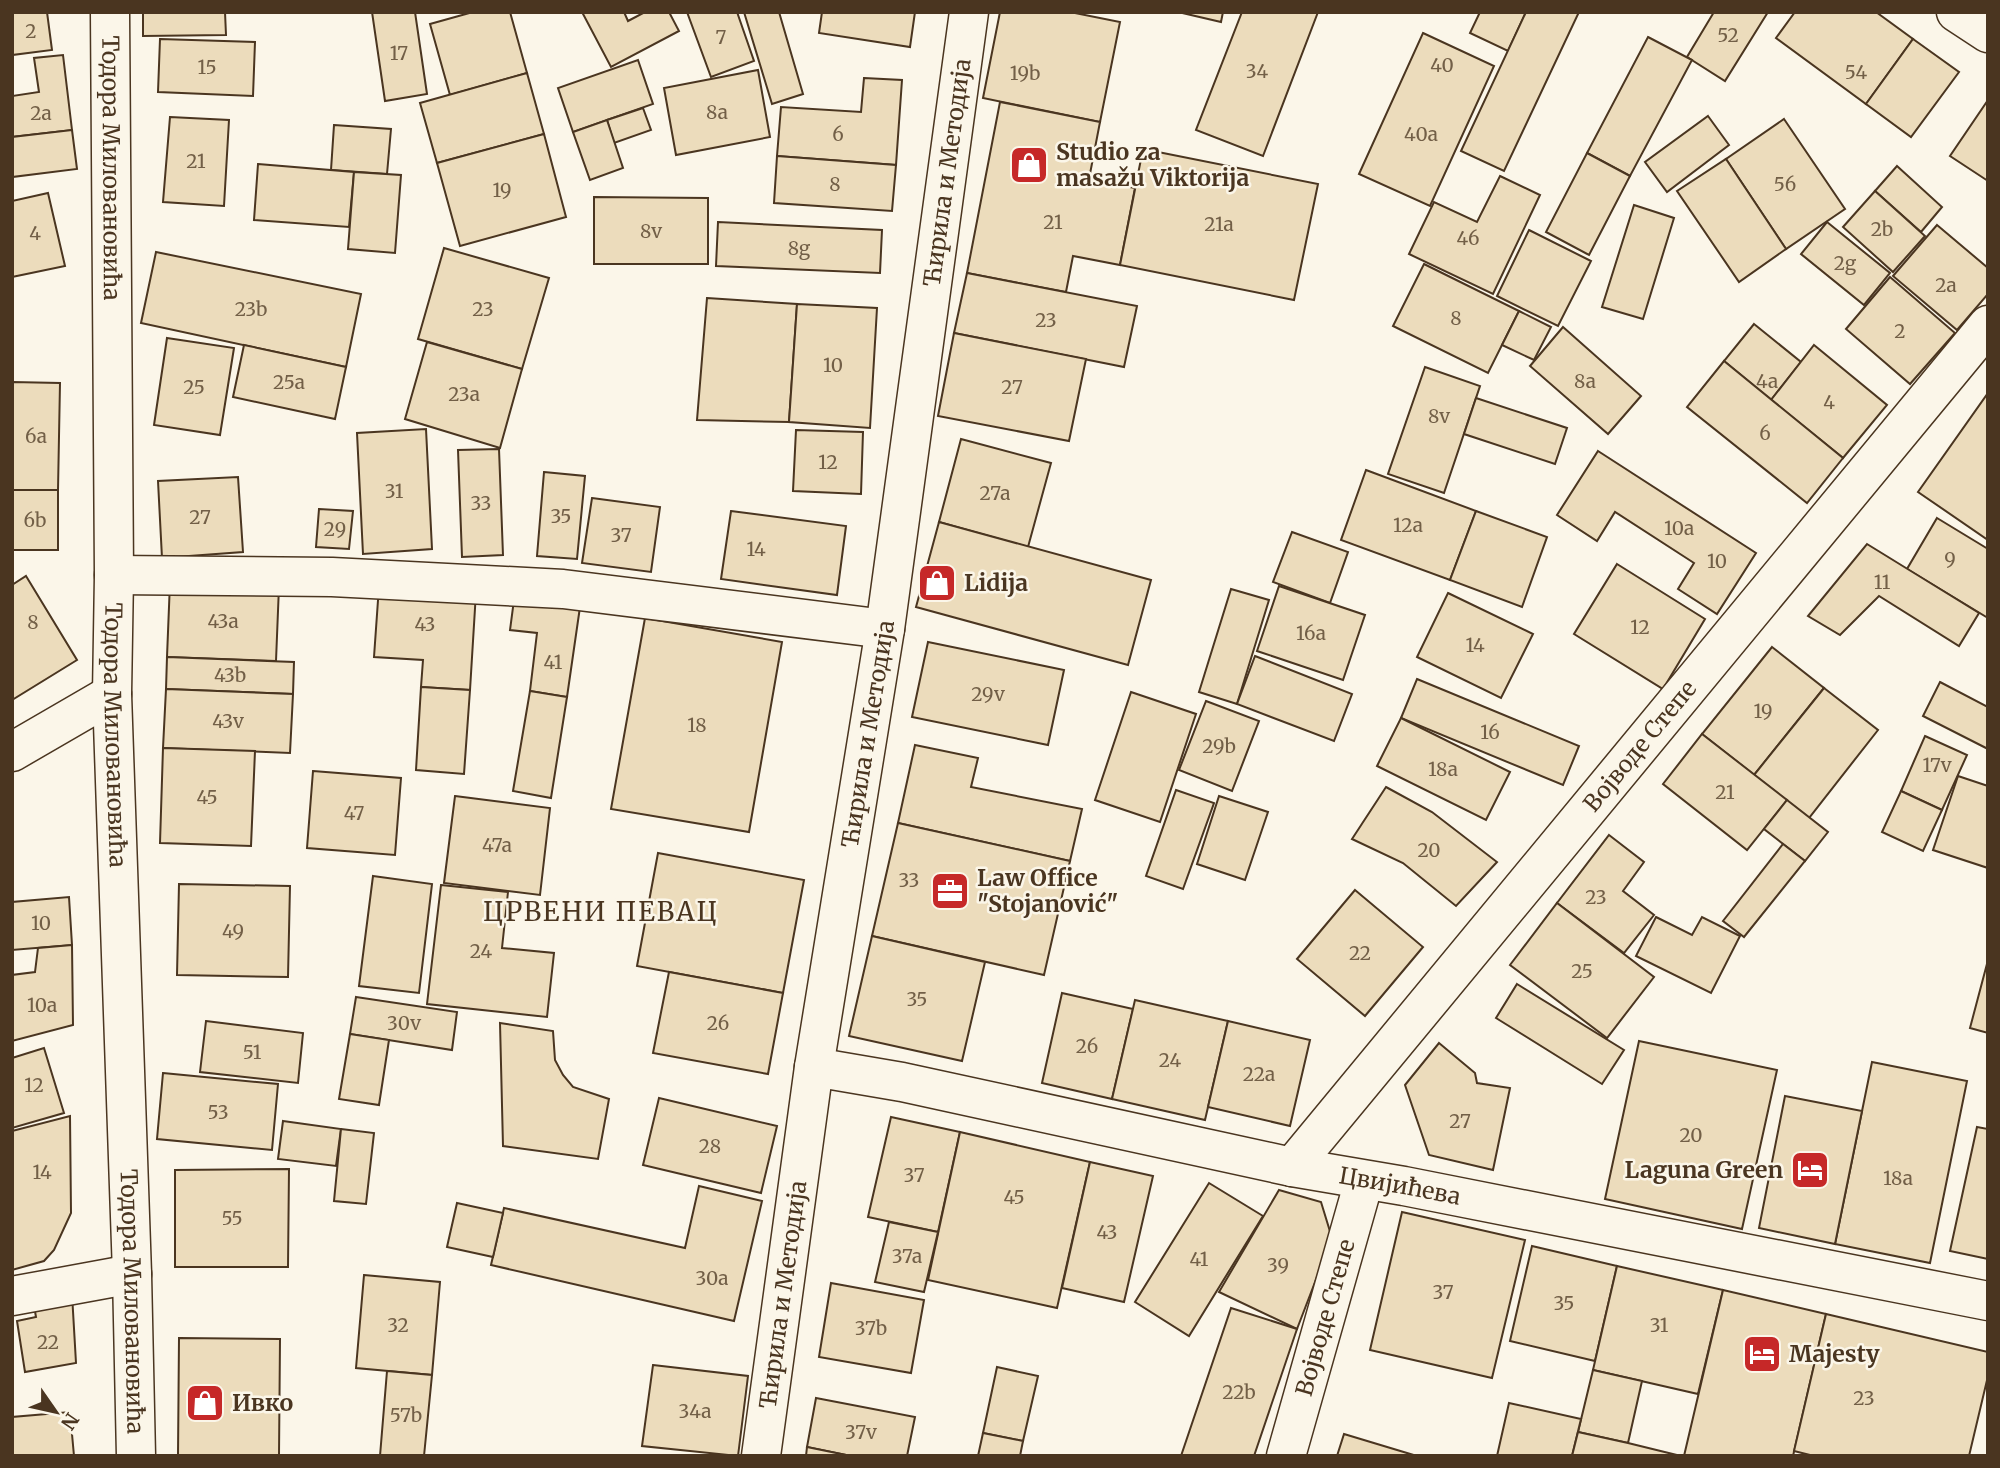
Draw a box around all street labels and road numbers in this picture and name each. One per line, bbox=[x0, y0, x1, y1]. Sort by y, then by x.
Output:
street label: Тодора Миловановића bbox=[96, 35, 127, 301]
street label: Ћирила и Методија bbox=[917, 57, 977, 288]
street label: Тодора Миловановића bbox=[98, 602, 133, 868]
street label: Ћирила и Методија bbox=[835, 618, 900, 850]
street label: Војводе Степе bbox=[1577, 674, 1702, 817]
street label: Цвијићева bbox=[1337, 1160, 1463, 1211]
street label: Тодора Миловановића bbox=[114, 1169, 151, 1434]
street label: Ћирила и Методија bbox=[753, 1179, 812, 1410]
street label: Војводе Степе bbox=[1289, 1236, 1361, 1399]

